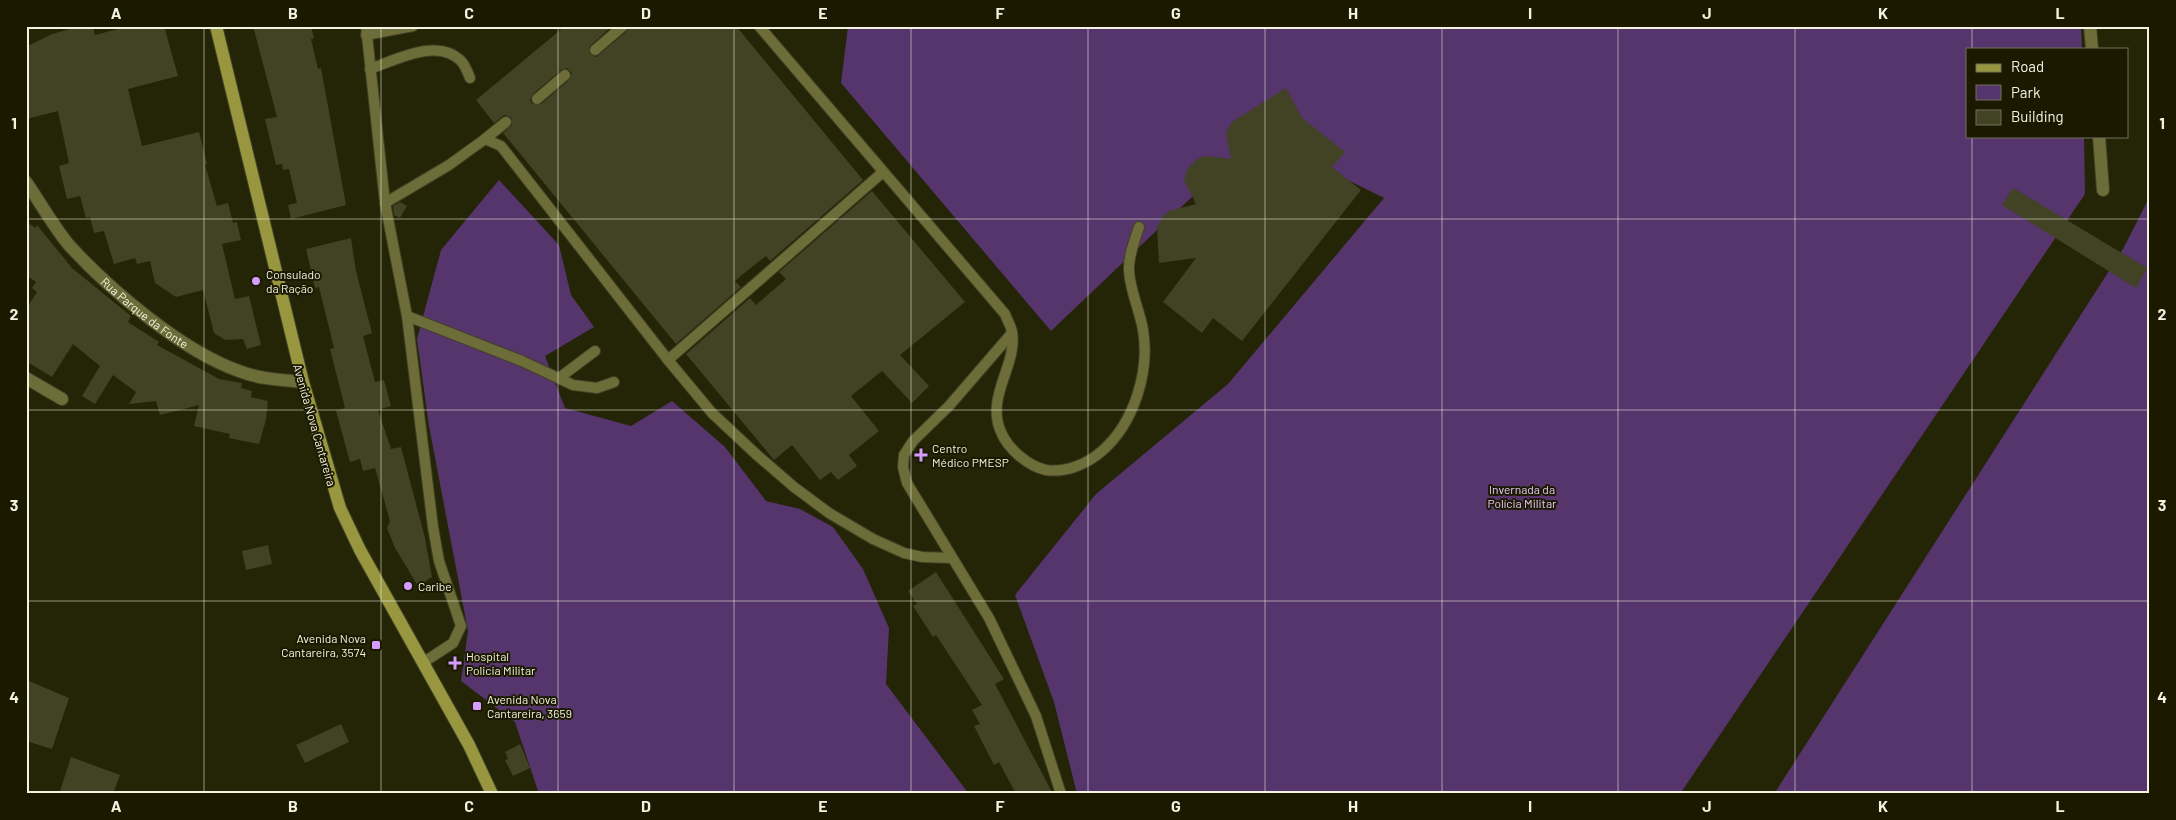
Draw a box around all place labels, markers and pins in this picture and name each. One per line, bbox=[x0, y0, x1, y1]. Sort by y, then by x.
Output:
place label: Consulado da Ração bbox=[266, 267, 320, 295]
marker: Consulado da Ração bbox=[250, 275, 262, 287]
place label: Centro Médico PMESP bbox=[932, 441, 1009, 469]
marker: Centro Médico PMESP bbox=[914, 448, 928, 462]
place label: Caribe bbox=[418, 579, 452, 593]
marker: Caribe bbox=[402, 580, 414, 592]
place label: Avenida Nova Cantareira, 3574 bbox=[281, 631, 366, 659]
marker: Avenida Nova Cantareira, 3574 bbox=[370, 639, 382, 651]
place label: Hospital Policia Militar bbox=[466, 649, 536, 677]
marker: Hospital Policia Militar bbox=[448, 656, 462, 670]
place label: Avenida Nova Cantareira, 3659 bbox=[487, 692, 572, 720]
marker: Avenida Nova Cantareira, 3659 bbox=[471, 700, 483, 712]

